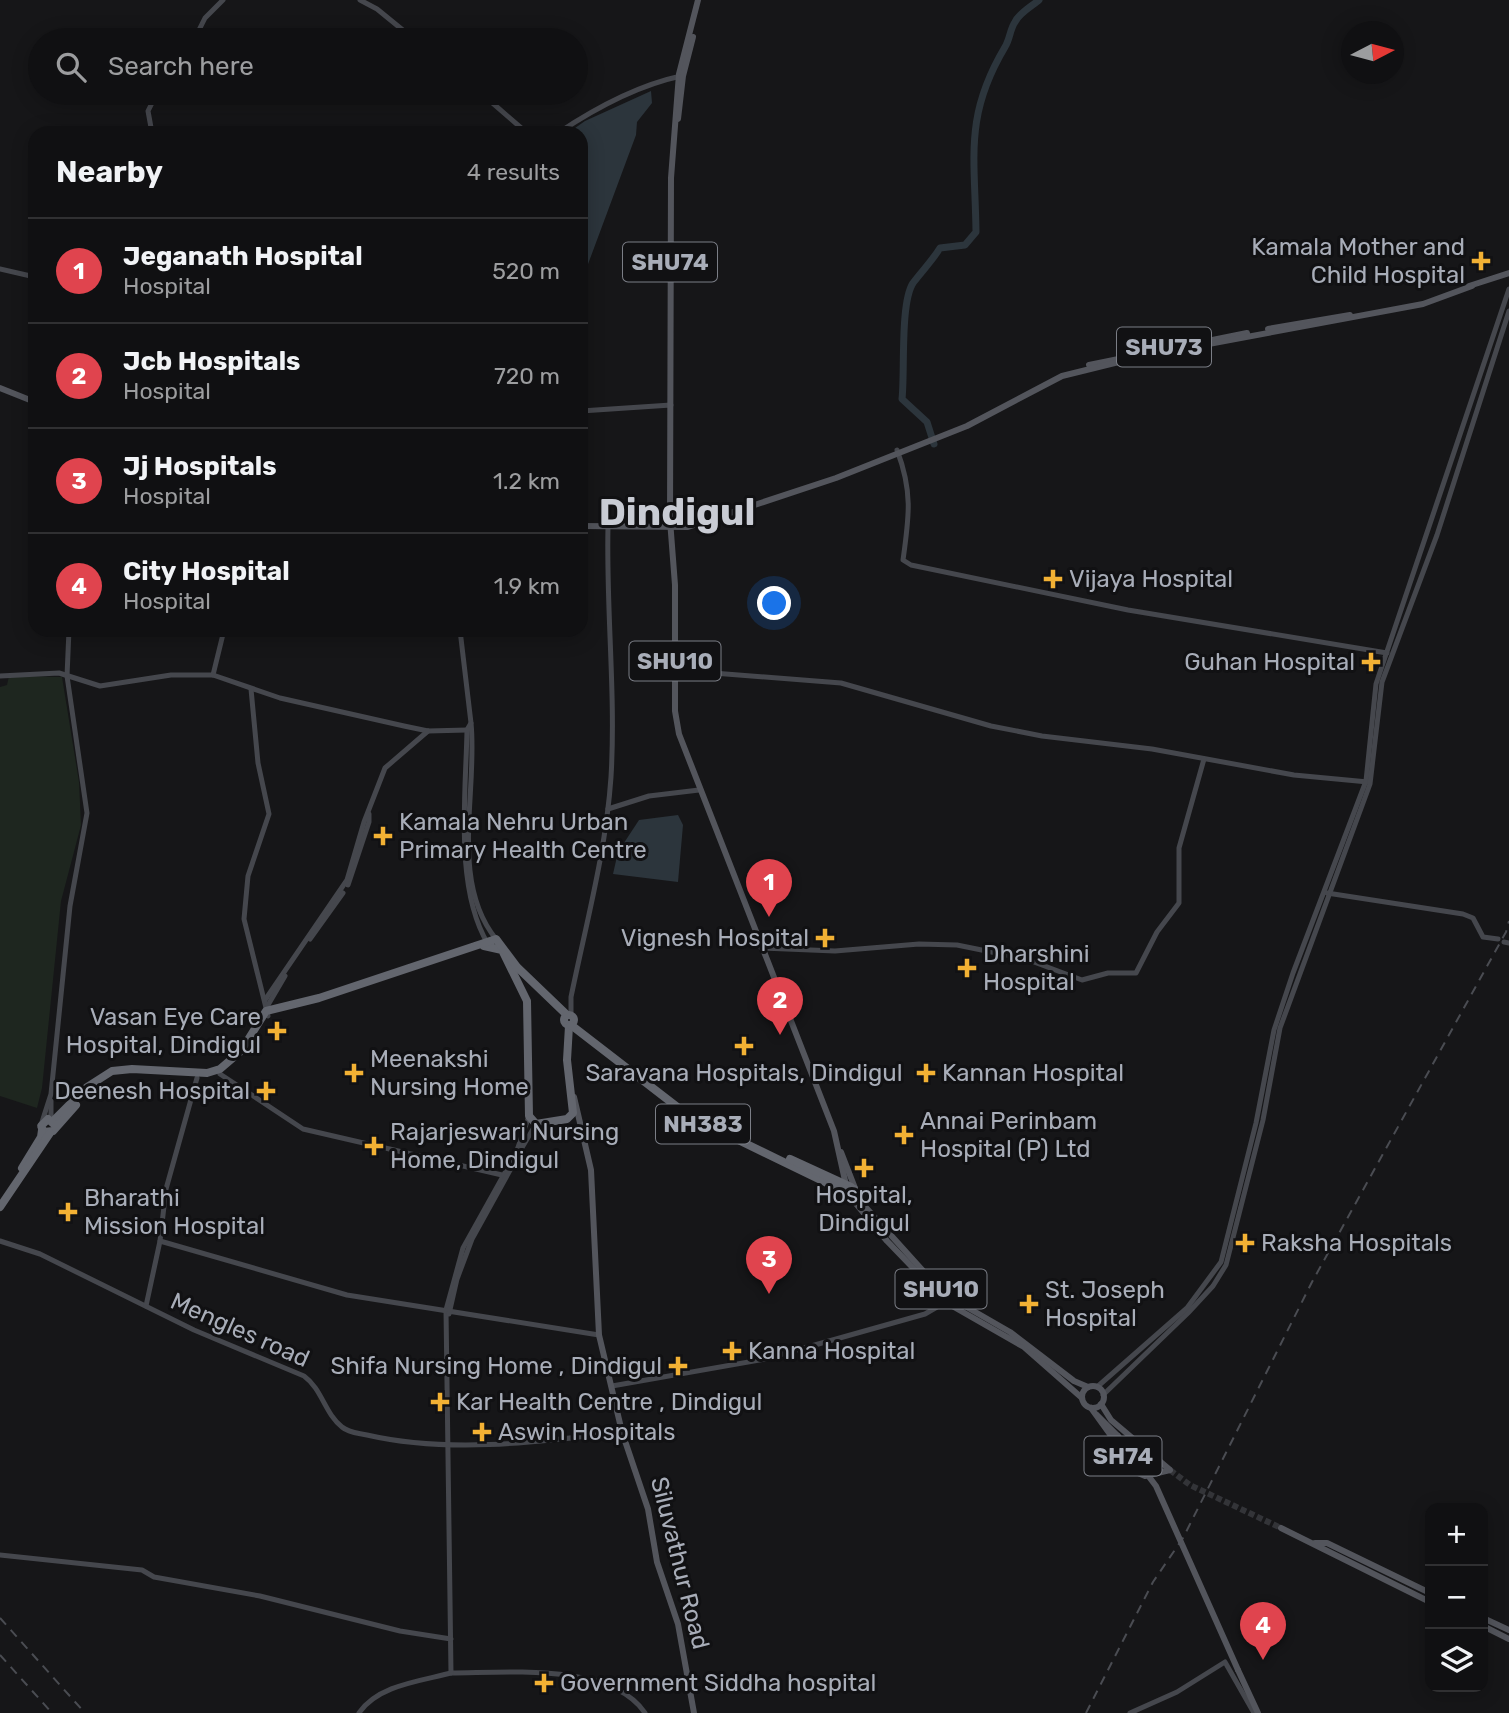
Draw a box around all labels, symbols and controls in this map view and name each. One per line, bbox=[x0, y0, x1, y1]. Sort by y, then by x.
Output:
north arrow bbox=[1341, 21, 1404, 84]
search box bbox=[28, 28, 588, 105]
icon: search bbox=[52, 48, 90, 86]
text: Search here bbox=[108, 51, 254, 82]
text: Nearby bbox=[56, 154, 163, 190]
text: 4 results bbox=[467, 158, 560, 186]
place label: Kamala Mother and Child Hospital bbox=[1251, 233, 1465, 289]
text: Jeganath Hospital bbox=[123, 241, 363, 272]
road number: SHU74 bbox=[623, 243, 717, 282]
marker: Kamala Mother and Child Hospital bbox=[1471, 251, 1491, 271]
text: 1 bbox=[73, 257, 85, 285]
text: 520 m bbox=[492, 257, 560, 285]
text: Hospital bbox=[123, 272, 211, 300]
road number: SHU73 bbox=[1117, 328, 1211, 366]
text: Jcb Hospitals bbox=[123, 346, 301, 377]
text: 2 bbox=[72, 362, 86, 390]
text: 720 m bbox=[494, 362, 560, 390]
text: Hospital bbox=[123, 377, 211, 405]
text: Jj Hospitals bbox=[123, 451, 277, 482]
text: 3 bbox=[71, 467, 87, 495]
text: 1.2 km bbox=[493, 467, 560, 495]
text: Hospital bbox=[123, 482, 211, 510]
district label: Dindigul bbox=[599, 489, 755, 535]
text: City Hospital bbox=[123, 556, 290, 587]
place label: Vijaya Hospital bbox=[1069, 565, 1233, 593]
marker: Vijaya Hospital bbox=[1043, 569, 1063, 589]
text: 4 bbox=[71, 572, 87, 600]
text: 1.9 km bbox=[494, 572, 560, 600]
your location bbox=[757, 586, 791, 620]
text: Hospital bbox=[123, 587, 211, 615]
road number: SHU10 bbox=[630, 642, 720, 680]
place label: Guhan Hospital bbox=[1184, 648, 1355, 676]
marker: Guhan Hospital bbox=[1361, 652, 1381, 672]
place label: Kamala Nehru Urban Primary Health Centre bbox=[399, 808, 647, 864]
marker: Kamala Nehru Urban Primary Health Centre bbox=[373, 826, 393, 846]
pin: 1 bbox=[746, 859, 792, 917]
place label: Vignesh Hospital bbox=[621, 924, 809, 952]
marker: Vignesh Hospital bbox=[815, 928, 835, 948]
place label: Dharshini Hospital bbox=[983, 940, 1090, 996]
marker: Dharshini Hospital bbox=[957, 958, 977, 978]
pin: 2 bbox=[757, 977, 803, 1035]
place label: Vasan Eye Care Hospital, Dindigul bbox=[66, 1003, 261, 1059]
marker: Vasan Eye Care Hospital, Dindigul bbox=[267, 1021, 287, 1041]
marker: Saravana Hospitals, Dindigul bbox=[734, 1036, 754, 1056]
place label: Meenakshi Nursing Home bbox=[370, 1045, 529, 1101]
place label: Saravana Hospitals, Dindigul bbox=[585, 1059, 903, 1087]
place label: Kannan Hospital bbox=[942, 1059, 1124, 1087]
marker: Meenakshi Nursing Home bbox=[344, 1063, 364, 1083]
marker: Kannan Hospital bbox=[916, 1063, 936, 1083]
place label: Deenesh Hospital bbox=[54, 1077, 250, 1105]
marker: Deenesh Hospital bbox=[256, 1081, 276, 1101]
road number: NH383 bbox=[656, 1105, 750, 1144]
place label: Annai Perinbam Hospital (P) Ltd bbox=[920, 1107, 1097, 1163]
place label: Rajarjeswari Nursing Home, Dindigul bbox=[390, 1118, 619, 1174]
marker: Annai Perinbam Hospital (P) Ltd bbox=[894, 1125, 914, 1145]
marker: Rajarjeswari Nursing Home, Dindigul bbox=[364, 1136, 384, 1156]
marker: Hospital, Dindigul bbox=[854, 1158, 874, 1178]
place label: Hospital, Dindigul bbox=[815, 1181, 913, 1237]
place label: Bharathi Mission Hospital bbox=[84, 1184, 265, 1240]
marker: Bharathi Mission Hospital bbox=[58, 1202, 78, 1222]
place label: Raksha Hospitals bbox=[1261, 1229, 1452, 1257]
marker: Raksha Hospitals bbox=[1235, 1233, 1255, 1253]
pin: 3 bbox=[746, 1236, 792, 1294]
road number: SHU10 bbox=[895, 1270, 986, 1308]
place label: St. Joseph Hospital bbox=[1045, 1276, 1165, 1332]
street label: Mengles road bbox=[166, 1287, 314, 1373]
marker: St. Joseph Hospital bbox=[1019, 1294, 1039, 1314]
place label: Kanna Hospital bbox=[748, 1337, 915, 1365]
marker: Kanna Hospital bbox=[722, 1341, 742, 1361]
place label: Shifa Nursing Home , Dindigul bbox=[330, 1352, 662, 1380]
marker: Shifa Nursing Home , Dindigul bbox=[668, 1356, 688, 1376]
place label: Kar Health Centre , Dindigul bbox=[456, 1388, 762, 1416]
marker: Kar Health Centre , Dindigul bbox=[430, 1392, 450, 1412]
place label: Aswin Hospitals bbox=[498, 1418, 675, 1446]
marker: Aswin Hospitals bbox=[472, 1422, 492, 1442]
road number: SH74 bbox=[1084, 1436, 1162, 1476]
street label: Siluvathur Road bbox=[645, 1474, 715, 1652]
map controls bbox=[1425, 1503, 1488, 1692]
button: + bbox=[1425, 1503, 1488, 1566]
button: − bbox=[1425, 1566, 1488, 1629]
pin: 4 bbox=[1240, 1602, 1286, 1660]
button: layers bbox=[1425, 1629, 1488, 1692]
place label: Government Siddha hospital bbox=[560, 1669, 876, 1697]
marker: Government Siddha hospital bbox=[534, 1673, 554, 1693]

